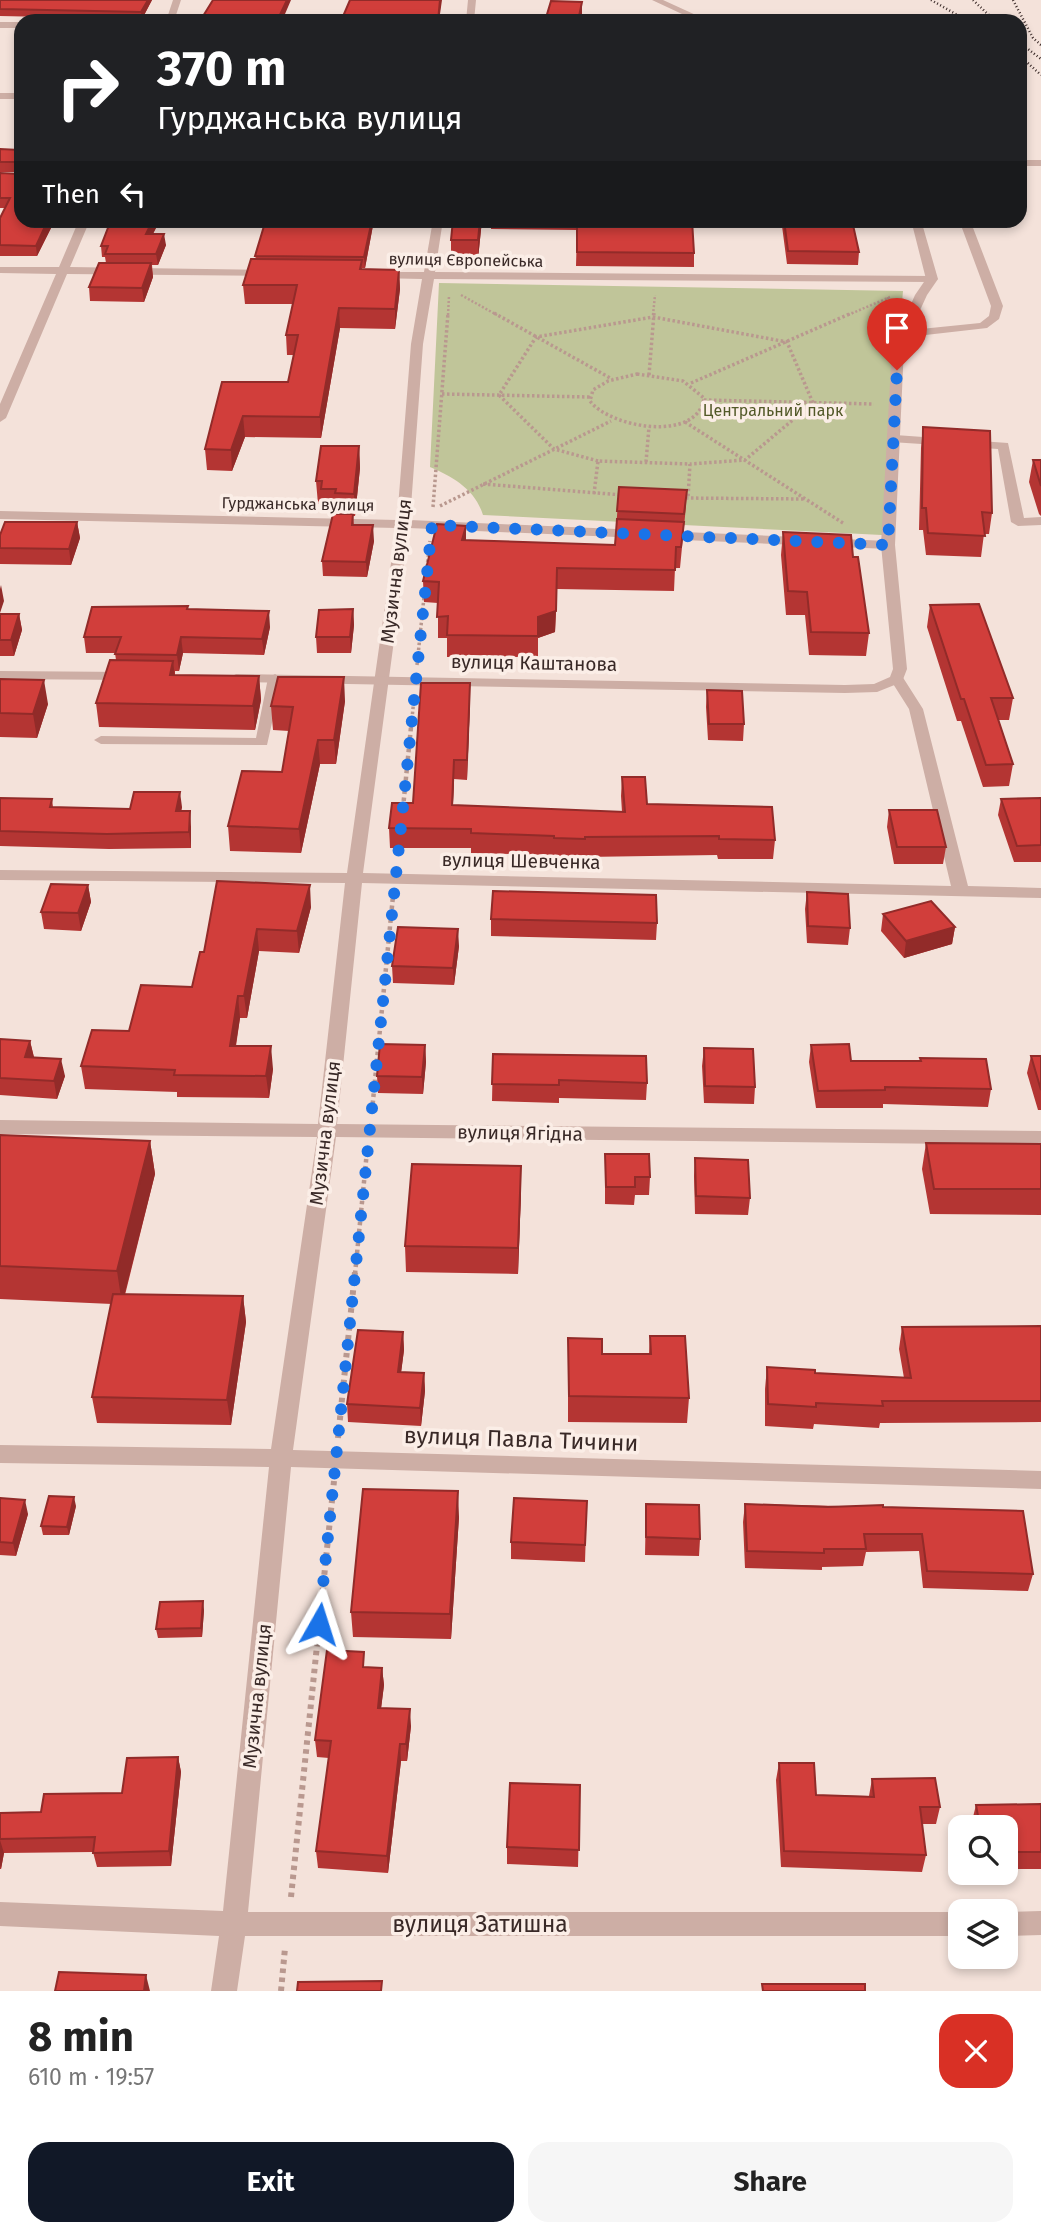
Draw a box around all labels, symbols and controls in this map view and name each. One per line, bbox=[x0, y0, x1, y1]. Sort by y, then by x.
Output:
text: 370 m bbox=[157, 39, 286, 98]
icon: right bbox=[42, 42, 133, 133]
text: Гурджанська вулиця bbox=[157, 99, 463, 137]
icon: left bbox=[114, 175, 152, 213]
text: Then bbox=[42, 179, 100, 210]
street label: вулиця Європейська bbox=[388, 249, 544, 271]
pin bbox=[867, 298, 927, 370]
icon: arrive bbox=[878, 309, 916, 347]
park label: Центральний парк bbox=[703, 401, 844, 420]
street label: Гурджанська вулиця bbox=[221, 493, 375, 515]
street label: Музична вулиця bbox=[376, 497, 416, 645]
street label: вулиця Каштанова bbox=[451, 650, 617, 676]
street label: вулиця Шевченка bbox=[441, 848, 601, 874]
street label: Музична вулиця bbox=[305, 1059, 345, 1207]
street label: вулиця Ягідна bbox=[457, 1120, 583, 1146]
street label: вулиця Павла Тичини bbox=[403, 1421, 639, 1457]
position arrow bbox=[282, 1587, 356, 1661]
street label: Музична вулиця bbox=[238, 1622, 276, 1770]
map controls bbox=[948, 1815, 1018, 1969]
button: search bbox=[948, 1815, 1018, 1885]
button: layers bbox=[948, 1899, 1018, 1969]
street label: вулиця Затишна bbox=[392, 1910, 568, 1938]
text: 8 min bbox=[28, 2012, 134, 2062]
button: close bbox=[939, 2014, 1013, 2088]
text: 610 m · 19:57 bbox=[28, 2063, 154, 2091]
button: Exit bbox=[28, 2142, 514, 2222]
button: Share bbox=[528, 2142, 1013, 2222]

